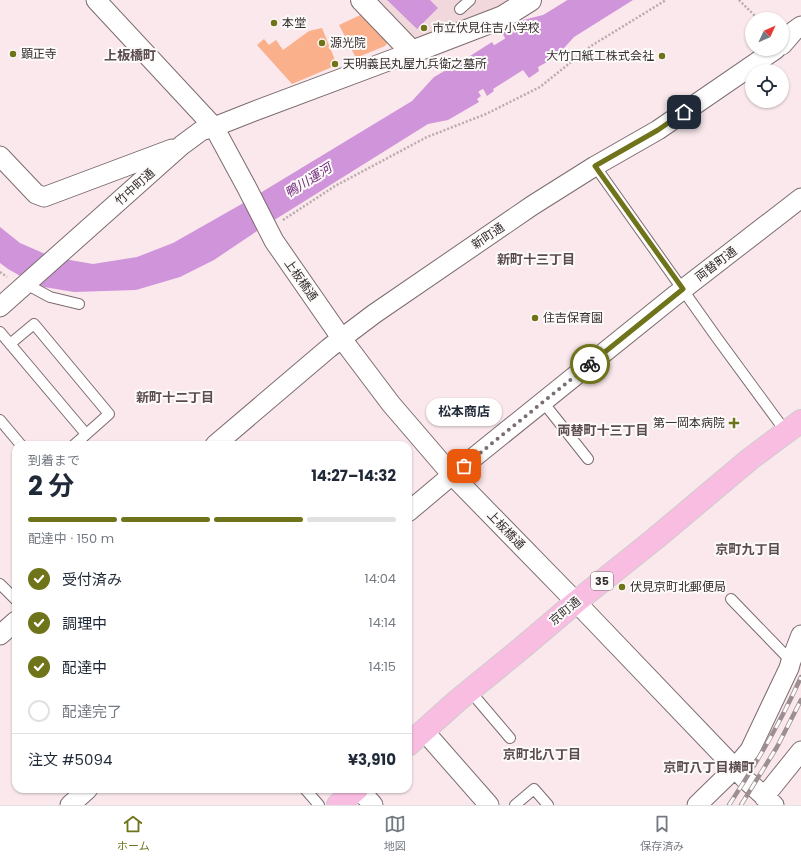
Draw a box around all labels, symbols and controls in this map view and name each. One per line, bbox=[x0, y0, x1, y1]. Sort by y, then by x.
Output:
north arrow bbox=[745, 12, 789, 56]
map controls bbox=[745, 12, 789, 108]
place label: 本堂 bbox=[282, 14, 306, 31]
marker: 本堂 bbox=[269, 18, 279, 28]
place label: 市立伏見住吉小学校 bbox=[432, 19, 540, 36]
marker: 市立伏見住吉小学校 bbox=[419, 23, 429, 33]
place label: 源光院 bbox=[330, 34, 366, 51]
marker: 源光院 bbox=[317, 38, 327, 48]
place label: 顕正寺 bbox=[21, 45, 57, 62]
district label: 上板橋町 bbox=[104, 46, 156, 65]
place label: 大竹口紙工株式会社 bbox=[546, 47, 654, 64]
marker: 顕正寺 bbox=[8, 49, 18, 59]
marker: 大竹口紙工株式会社 bbox=[657, 51, 667, 61]
place label: 天明義民丸屋九兵衛之墓所 bbox=[343, 55, 487, 72]
marker: 天明義民丸屋九兵衛之墓所 bbox=[330, 59, 340, 69]
button: locate bbox=[745, 64, 789, 108]
pin bbox=[667, 95, 701, 129]
icon: home bbox=[673, 101, 695, 123]
water label: 鴨川運河 bbox=[281, 157, 338, 202]
street label: 竹中町通 bbox=[111, 164, 158, 209]
street label: 新町通 bbox=[468, 218, 507, 253]
street label: 両替町通 bbox=[691, 242, 740, 285]
district label: 新町十三丁目 bbox=[497, 250, 575, 269]
street label: 上板橋通 bbox=[281, 255, 322, 304]
place label: 住吉保育園 bbox=[543, 309, 603, 326]
marker: 住吉保育園 bbox=[530, 313, 540, 323]
courier bbox=[570, 344, 610, 384]
icon: bike bbox=[579, 353, 601, 375]
district label: 新町十二丁目 bbox=[136, 388, 214, 407]
callout: 松本商店 bbox=[426, 398, 502, 426]
text: 松本商店 bbox=[438, 402, 490, 421]
place label: 第一岡本病院 bbox=[653, 414, 725, 431]
marker: 第一岡本病院 bbox=[728, 417, 740, 429]
district label: 両替町十三丁目 bbox=[557, 421, 649, 440]
pin bbox=[447, 449, 481, 483]
text: 到着まで bbox=[28, 451, 80, 470]
icon: bag bbox=[453, 455, 475, 477]
text: 14:27–14:32 bbox=[311, 465, 396, 486]
text: 2 分 bbox=[28, 468, 74, 504]
street label: 上板橋通 bbox=[484, 506, 529, 553]
text: 配達中 · 150 m bbox=[28, 529, 114, 548]
district label: 京町九丁目 bbox=[715, 540, 781, 559]
icon: check bbox=[28, 568, 50, 590]
text: 受付済み bbox=[62, 569, 122, 590]
text: 14:04 bbox=[365, 569, 396, 588]
road number: 35 bbox=[591, 572, 613, 590]
place label: 伏見京町北郵便局 bbox=[630, 578, 726, 595]
marker: 伏見京町北郵便局 bbox=[617, 582, 627, 592]
street label: 京町通 bbox=[545, 593, 584, 629]
icon: check bbox=[28, 612, 50, 634]
text: 調理中 bbox=[62, 613, 107, 634]
text: 14:14 bbox=[369, 613, 396, 632]
icon: check bbox=[28, 656, 50, 678]
text: 配達中 bbox=[62, 657, 107, 678]
text: 14:15 bbox=[369, 657, 396, 676]
text: 配達完了 bbox=[62, 701, 122, 722]
district label: 京町北八丁目 bbox=[503, 745, 581, 764]
text: 注文 #5094 bbox=[28, 749, 112, 770]
text: ¥3,910 bbox=[348, 749, 396, 770]
district label: 京町八丁目横町 bbox=[663, 758, 755, 777]
tab: ホーム bbox=[117, 813, 150, 855]
tab: 地図 bbox=[384, 813, 406, 855]
tab: 保存済み bbox=[640, 813, 684, 855]

